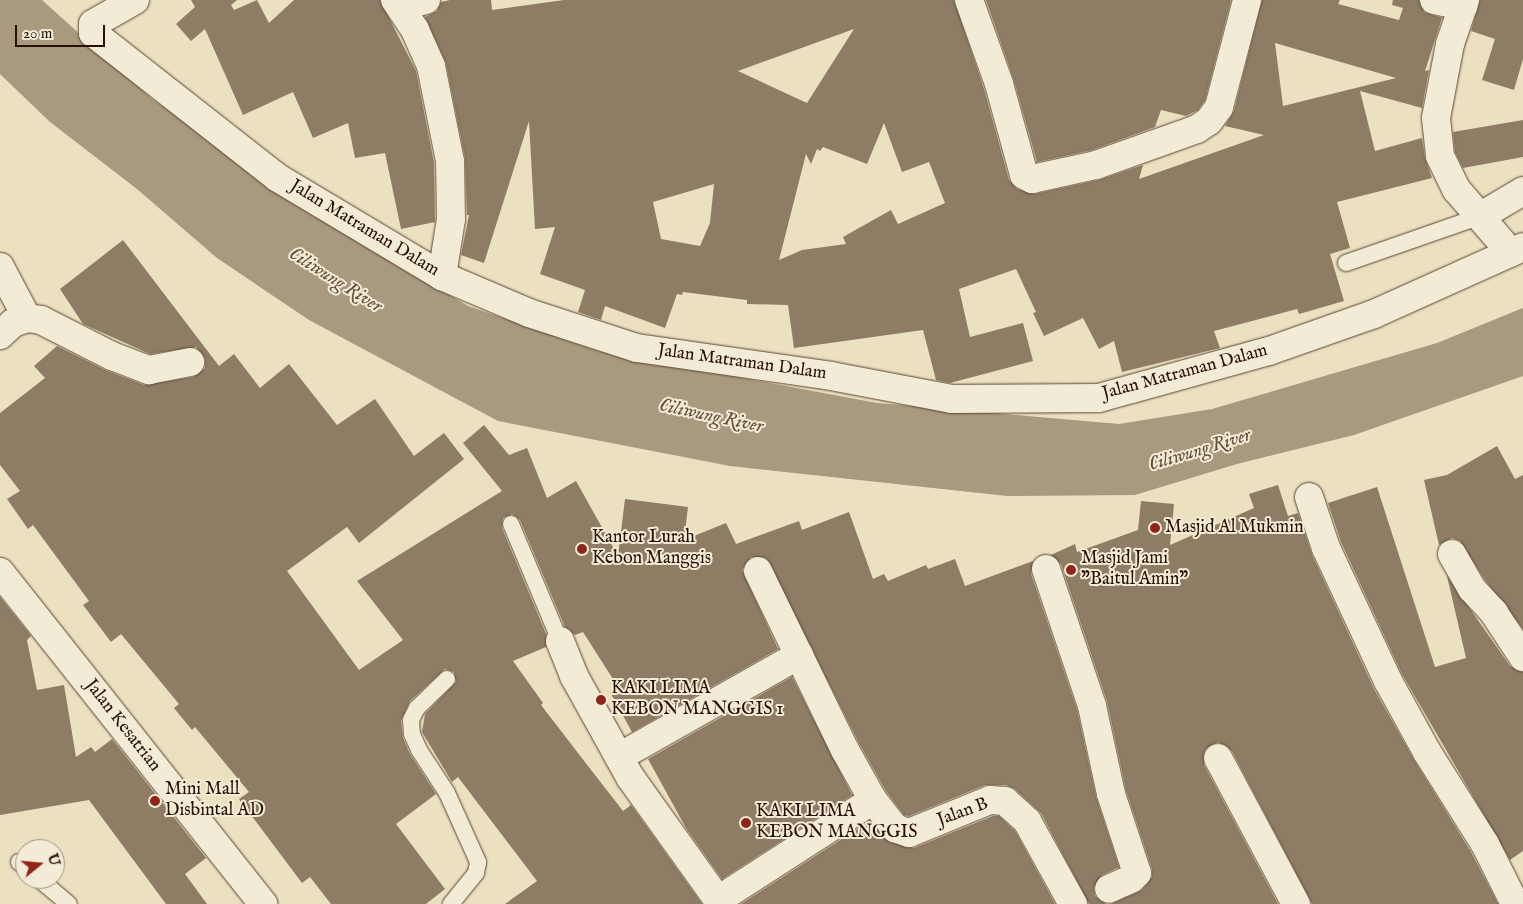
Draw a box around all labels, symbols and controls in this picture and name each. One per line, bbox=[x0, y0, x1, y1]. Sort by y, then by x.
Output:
scale bar bbox=[18, 15, 108, 47]
text: 20 m bbox=[23, 24, 52, 43]
street label: Jalan Matraman Dalam bbox=[285, 176, 443, 282]
water label: Ciliwung River bbox=[284, 243, 386, 319]
street label: Jalan Matraman Dalam bbox=[656, 340, 828, 386]
street label: Jalan Matraman Dalam bbox=[1100, 341, 1270, 405]
water label: Ciliwung River bbox=[657, 395, 765, 439]
water label: Ciliwung River bbox=[1146, 425, 1254, 477]
place label: Masjid Al Mukmin bbox=[1165, 517, 1304, 539]
marker: Masjid Al Mukmin bbox=[1149, 522, 1161, 534]
place label: Kantor Lurah Kebon Manggis bbox=[592, 528, 711, 570]
marker: Kantor Lurah Kebon Manggis bbox=[576, 543, 588, 555]
place label: Masjid Jami "Baitul Amin" bbox=[1081, 549, 1188, 592]
marker: Masjid Jami "Baitul Amin" bbox=[1065, 564, 1077, 576]
street label: Jalan Kesatrian bbox=[79, 676, 165, 776]
place label: KAKI LIMA KEBON MANGGIS 1 bbox=[611, 679, 783, 722]
marker: KAKI LIMA KEBON MANGGIS 1 bbox=[595, 694, 607, 706]
place label: Mini Mall Disbintal AD bbox=[165, 780, 264, 822]
street label: Jalan B bbox=[935, 794, 991, 832]
marker: Mini Mall Disbintal AD bbox=[149, 795, 161, 807]
place label: KAKI LIMA KEBON MANGGIS bbox=[756, 802, 918, 844]
marker: KAKI LIMA KEBON MANGGIS bbox=[740, 817, 752, 829]
north arrow bbox=[15, 839, 65, 889]
text: U bbox=[43, 852, 64, 868]

